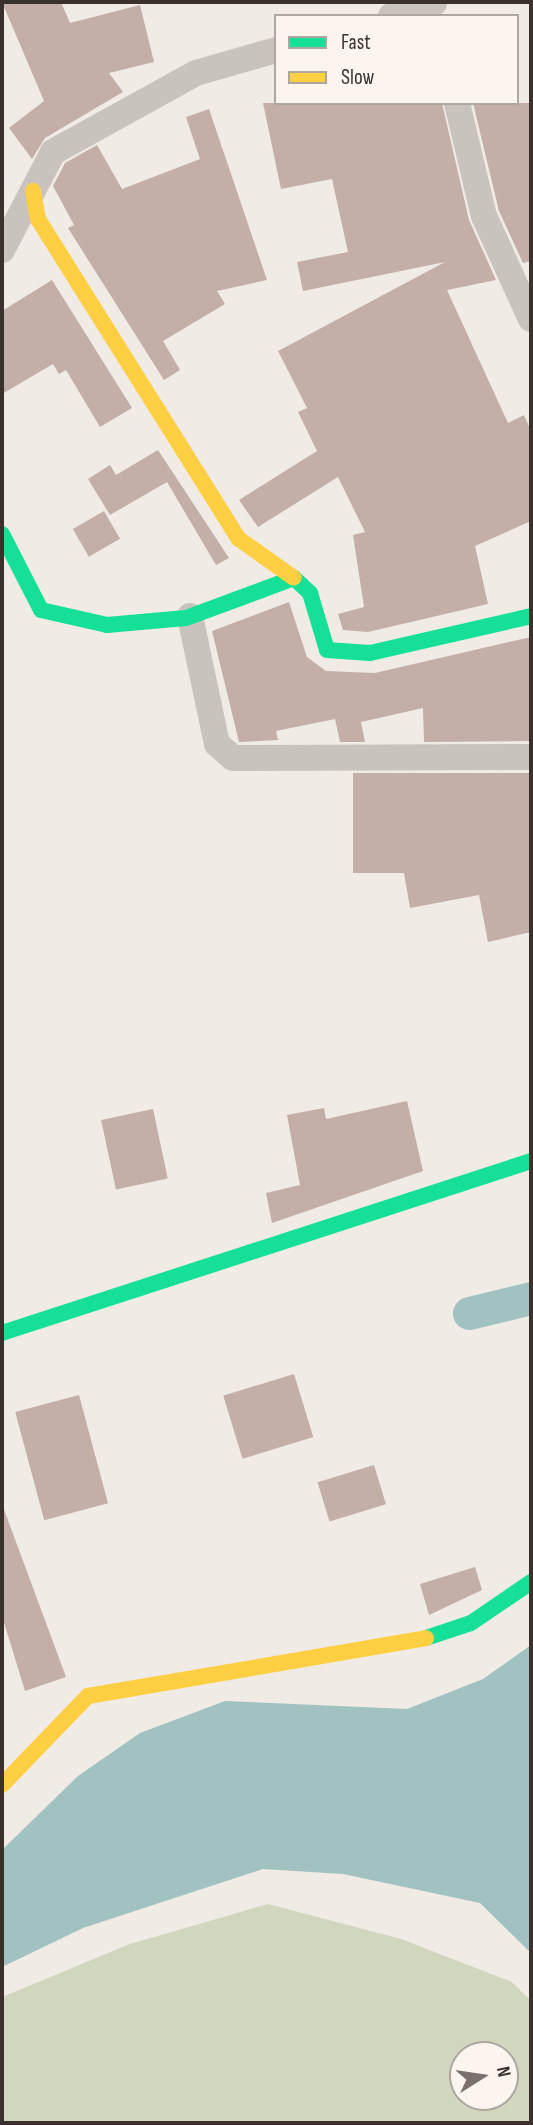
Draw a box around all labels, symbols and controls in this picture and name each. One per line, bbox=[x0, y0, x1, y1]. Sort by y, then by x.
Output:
legend bbox=[274, 14, 519, 105]
text: Fast bbox=[341, 30, 371, 55]
text: Slow bbox=[341, 65, 374, 90]
north arrow bbox=[449, 2041, 519, 2111]
text: N bbox=[491, 2065, 515, 2079]

